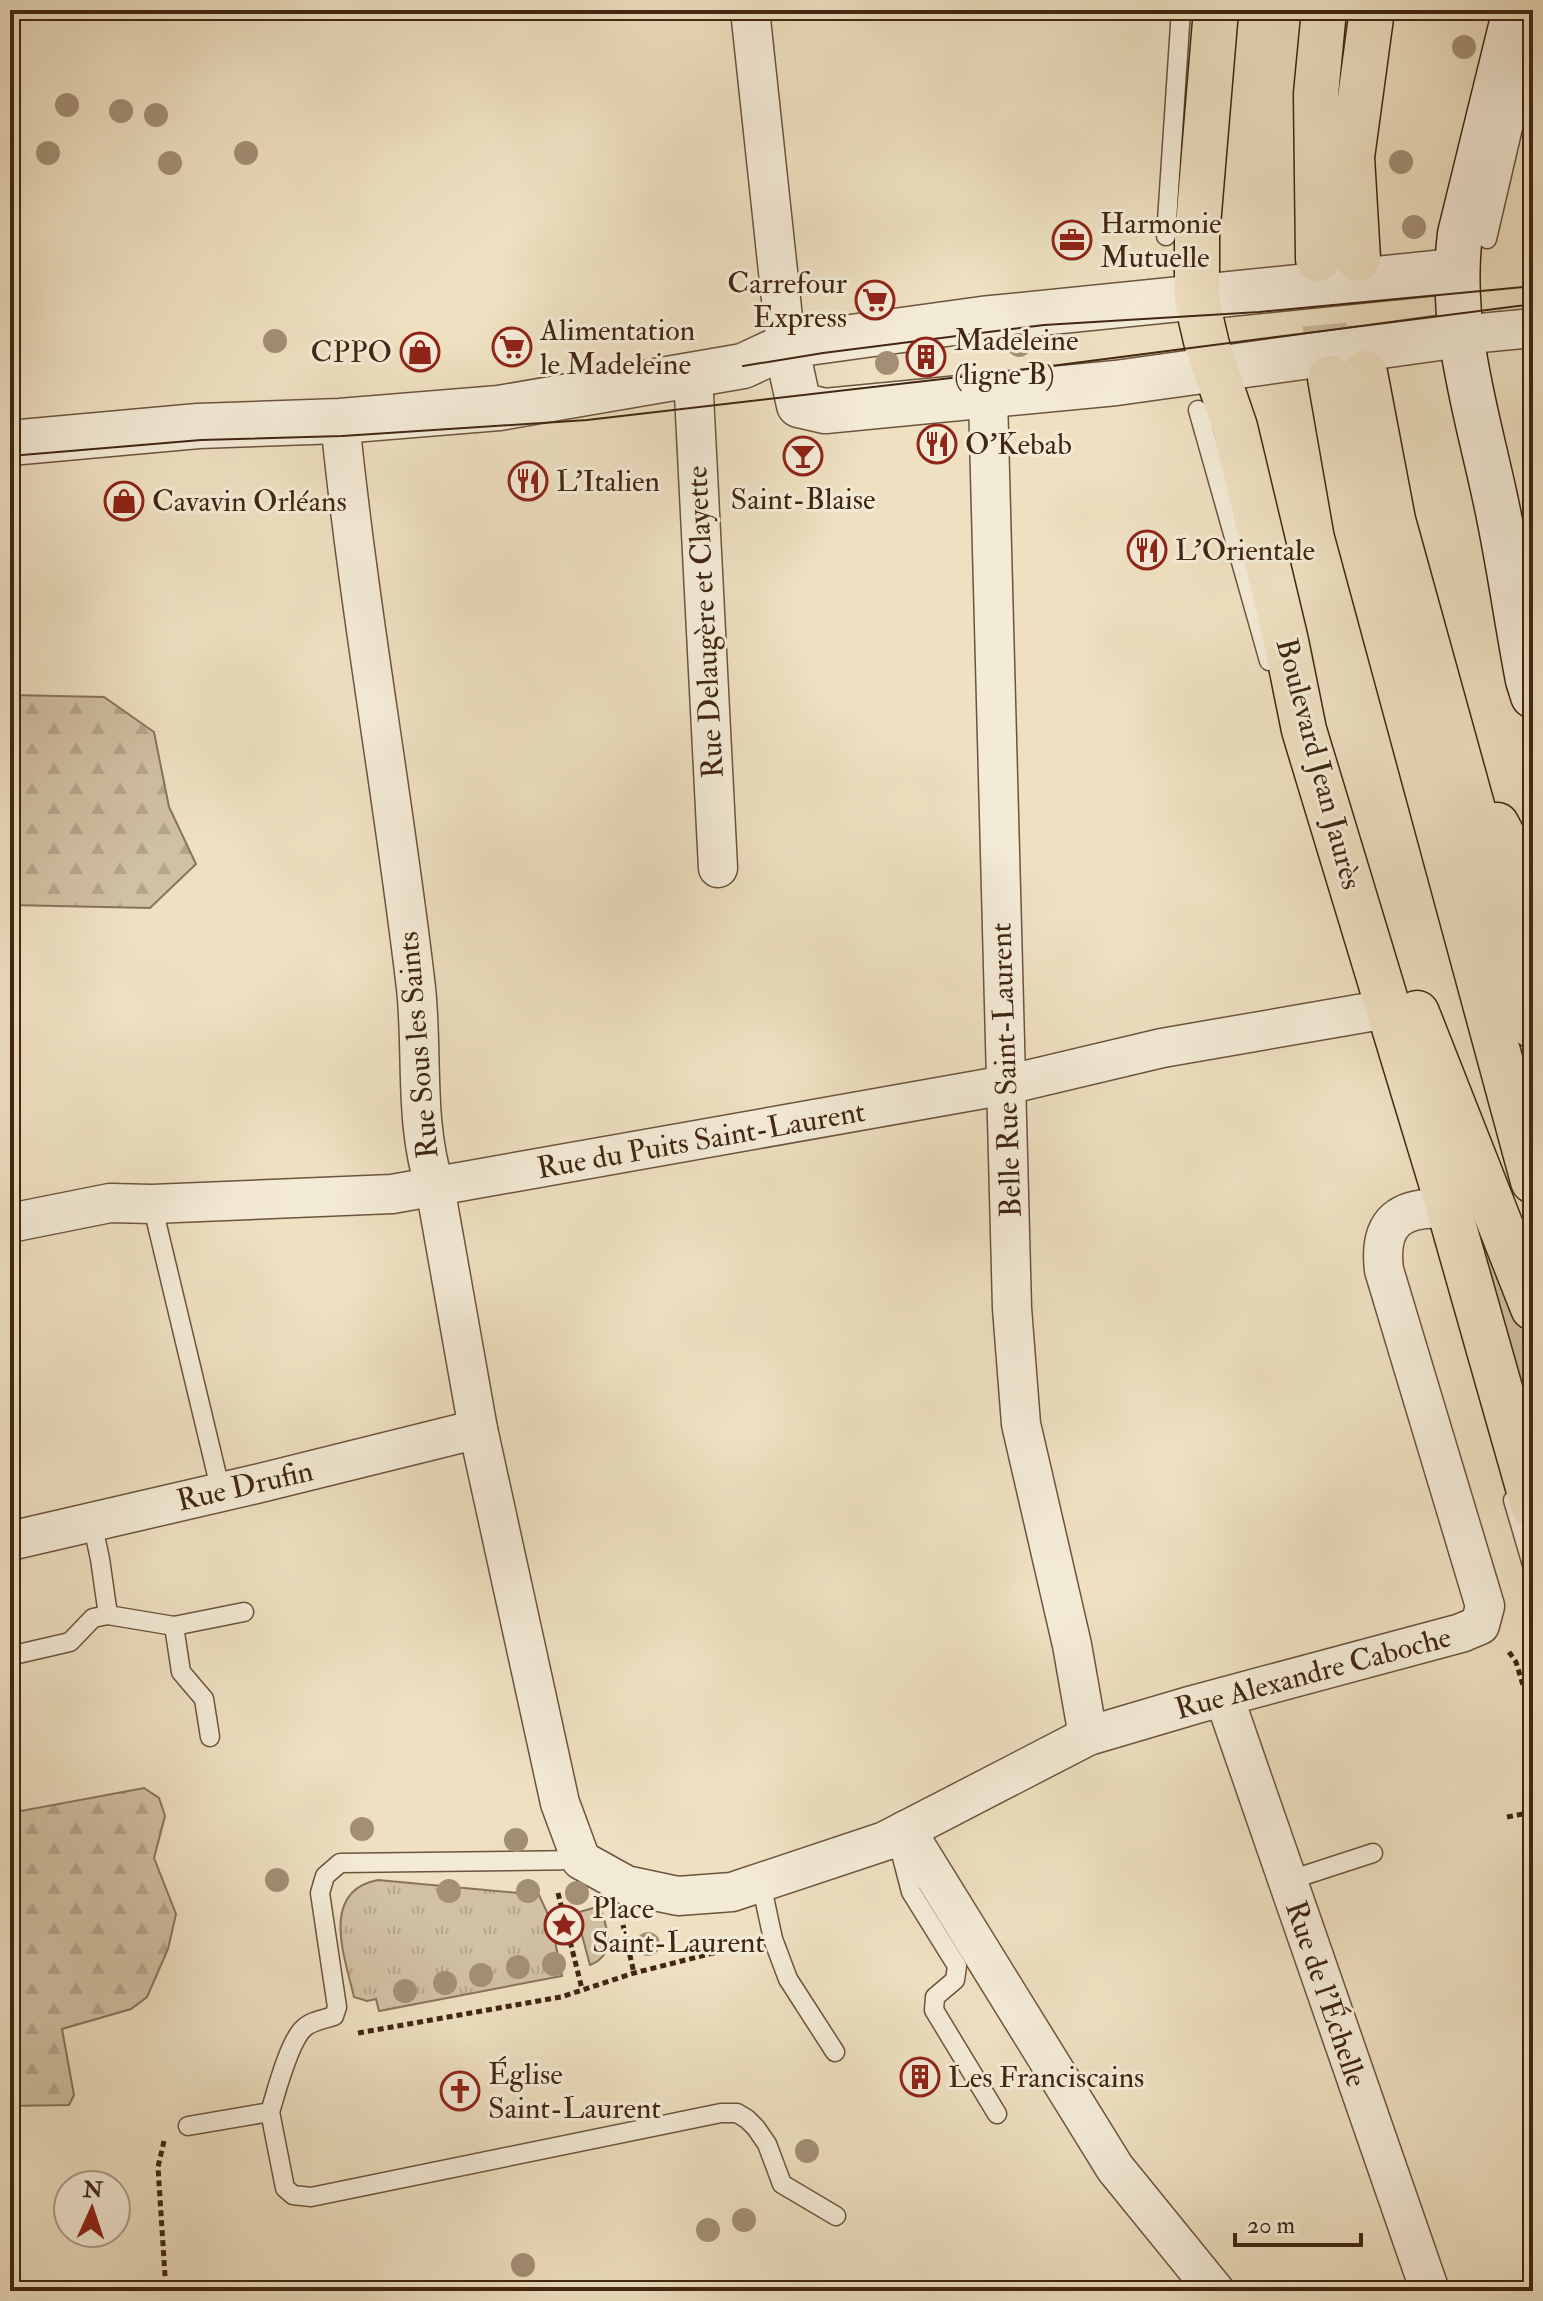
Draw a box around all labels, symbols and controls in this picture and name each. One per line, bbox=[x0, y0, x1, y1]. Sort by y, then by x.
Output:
place label: Harmonie Mutuelle bbox=[1100, 205, 1222, 276]
office icon: Harmonie Mutuelle bbox=[1051, 219, 1093, 261]
place label: Carrefour Express bbox=[727, 265, 847, 336]
supermarket icon: Carrefour Express bbox=[854, 279, 896, 321]
place label: Alimentation le Madeleine bbox=[539, 312, 695, 383]
place label: Madeleine (ligne B) bbox=[954, 322, 1079, 393]
supermarket icon: Alimentation le Madeleine bbox=[491, 326, 533, 368]
shop icon: CPPO bbox=[399, 331, 441, 373]
place label: CPPO bbox=[311, 334, 392, 371]
building icon: Madeleine (ligne B) bbox=[905, 336, 947, 378]
restaurant icon: O'Kebab bbox=[916, 423, 958, 465]
place label: O'Kebab bbox=[965, 426, 1072, 463]
bar icon: Saint-Blaise bbox=[782, 435, 824, 477]
restaurant icon: L'Italien bbox=[507, 460, 549, 502]
place label: L'Italien bbox=[556, 463, 660, 500]
street label: Rue Delaugère et Clayette bbox=[678, 465, 732, 779]
shop icon: Cavavin Orléans bbox=[103, 480, 145, 522]
place label: Saint-Blaise bbox=[730, 481, 876, 518]
place label: Cavavin Orléans bbox=[152, 483, 347, 520]
restaurant icon: L'Orientale bbox=[1126, 529, 1168, 571]
place label: L'Orientale bbox=[1175, 532, 1315, 569]
street label: Boulevard Jean Jaurès bbox=[1268, 634, 1370, 894]
street label: Belle Rue Saint-Laurent bbox=[982, 922, 1030, 1218]
street label: Rue Sous les Saints bbox=[390, 930, 446, 1160]
street label: Rue du Puits Saint-Laurent bbox=[534, 1093, 868, 1187]
street label: Rue Drufin bbox=[173, 1452, 317, 1520]
street label: Rue Alexandre Caboche bbox=[1171, 1618, 1455, 1728]
place label: Place Saint-Laurent bbox=[592, 1890, 765, 1961]
street label: Rue de l'Échelle bbox=[1277, 1896, 1376, 2092]
place icon: Place Saint-Laurent bbox=[543, 1904, 585, 1946]
place label: Église Saint-Laurent bbox=[488, 2055, 661, 2127]
building icon: Les Franciscains bbox=[899, 2056, 941, 2098]
place label: Les Franciscains bbox=[948, 2059, 1144, 2096]
church icon: Église Saint-Laurent bbox=[439, 2070, 481, 2112]
north arrow bbox=[52, 2169, 132, 2249]
text: N bbox=[81, 2175, 104, 2205]
scale bar bbox=[1235, 2197, 1361, 2247]
text: 20 m bbox=[1247, 2210, 1296, 2241]

